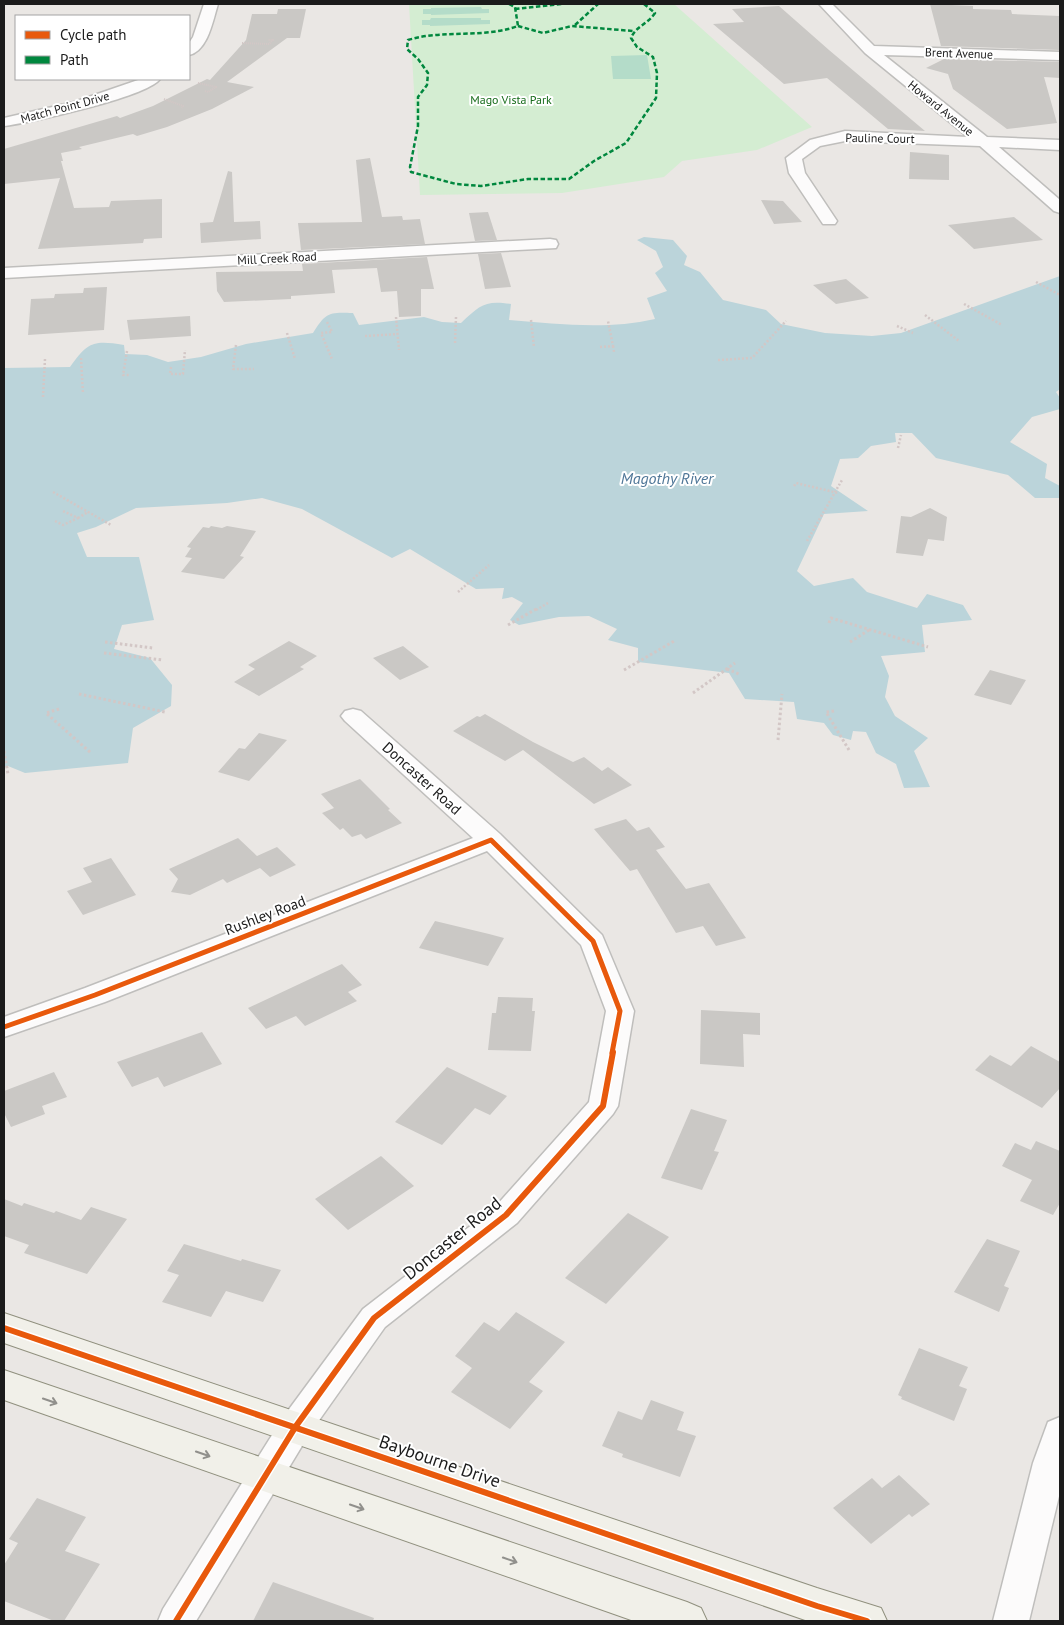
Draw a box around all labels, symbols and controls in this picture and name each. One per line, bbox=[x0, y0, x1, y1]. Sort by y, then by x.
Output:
legend bbox=[15, 15, 190, 80]
text: Cycle path bbox=[60, 25, 126, 44]
street label: Brent Avenue bbox=[925, 44, 993, 62]
text: Path bbox=[60, 50, 89, 69]
street label: Howard Avenue bbox=[905, 77, 977, 139]
street label: Match Point Drive bbox=[19, 88, 111, 126]
park label: Mago Vista Park bbox=[470, 92, 552, 107]
street label: Pauline Court bbox=[845, 130, 915, 146]
street label: Mill Creek Road bbox=[237, 248, 317, 268]
water label: Magothy River bbox=[621, 468, 715, 488]
street label: Doncaster Road bbox=[378, 737, 466, 819]
street label: Rushley Road bbox=[222, 891, 308, 939]
street label: Doncaster Road bbox=[398, 1191, 506, 1285]
one-way arrow bbox=[42, 1396, 58, 1406]
street label: Baybourne Drive bbox=[376, 1429, 504, 1493]
one-way arrow bbox=[195, 1450, 211, 1459]
one-way arrow bbox=[349, 1503, 364, 1512]
one-way arrow bbox=[502, 1556, 518, 1565]

